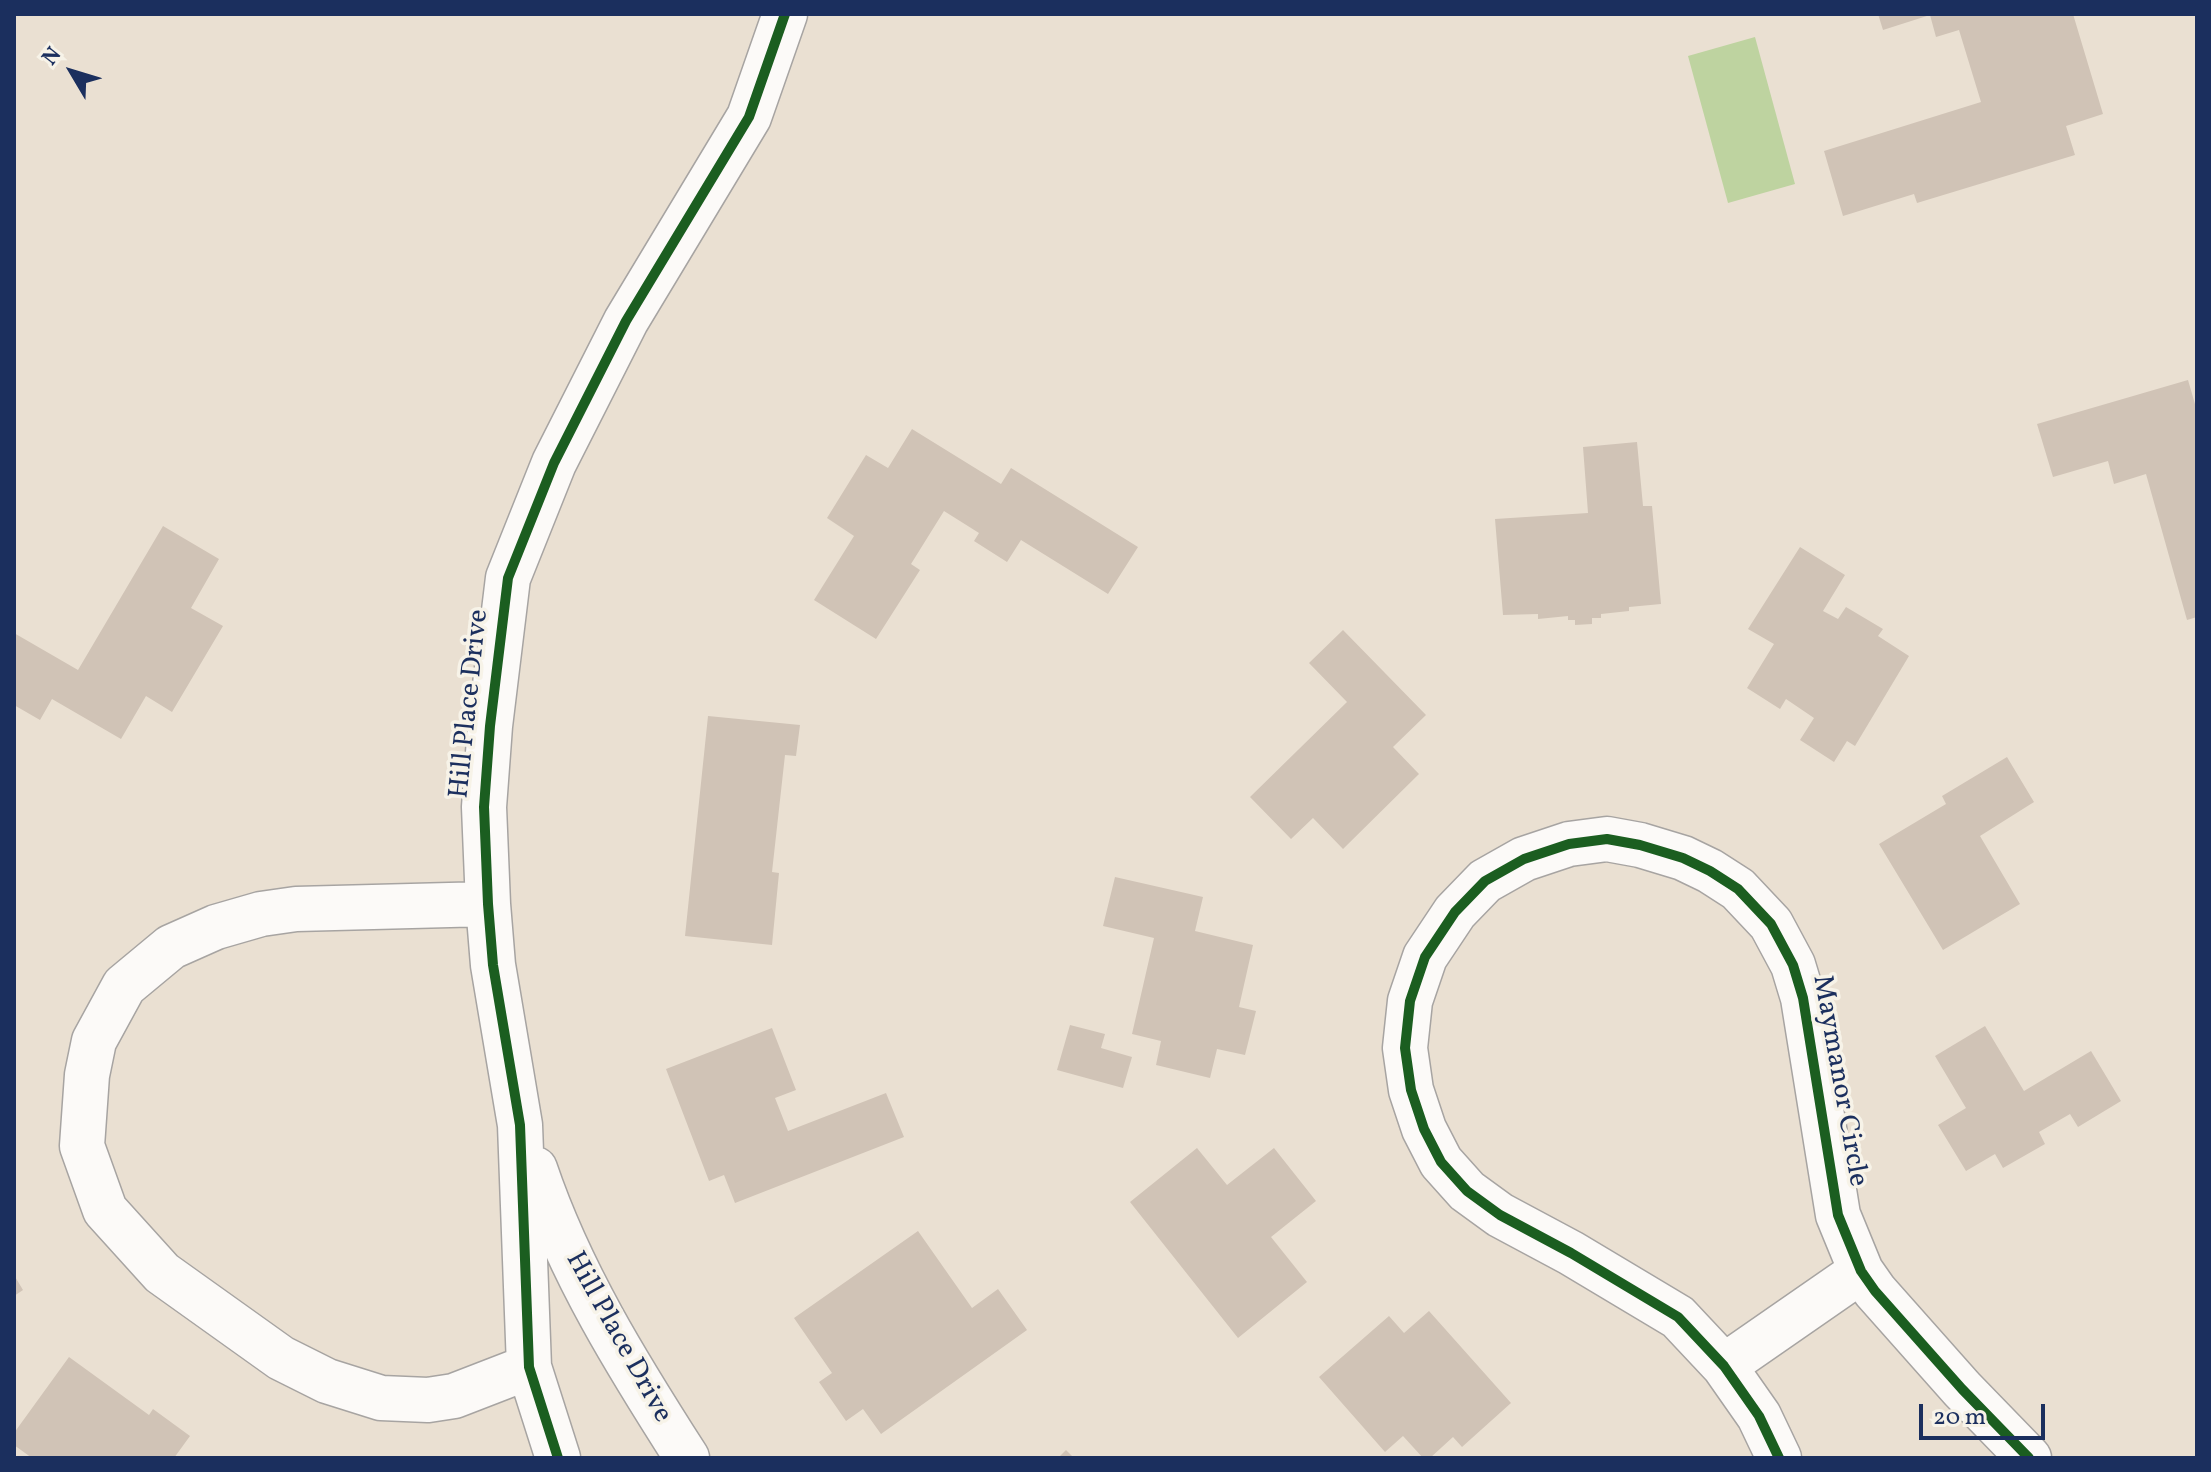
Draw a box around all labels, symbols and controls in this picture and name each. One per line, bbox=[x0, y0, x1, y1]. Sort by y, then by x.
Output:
north arrow bbox=[32, 32, 112, 112]
text: N bbox=[36, 41, 70, 73]
street label: Hill Place Drive bbox=[444, 608, 498, 800]
street label: Maymanor Circle bbox=[1803, 973, 1873, 1189]
street label: Hill Place Drive bbox=[556, 1247, 678, 1429]
scale bar bbox=[1923, 1388, 2049, 1438]
text: 20 m bbox=[1933, 1401, 1986, 1435]

